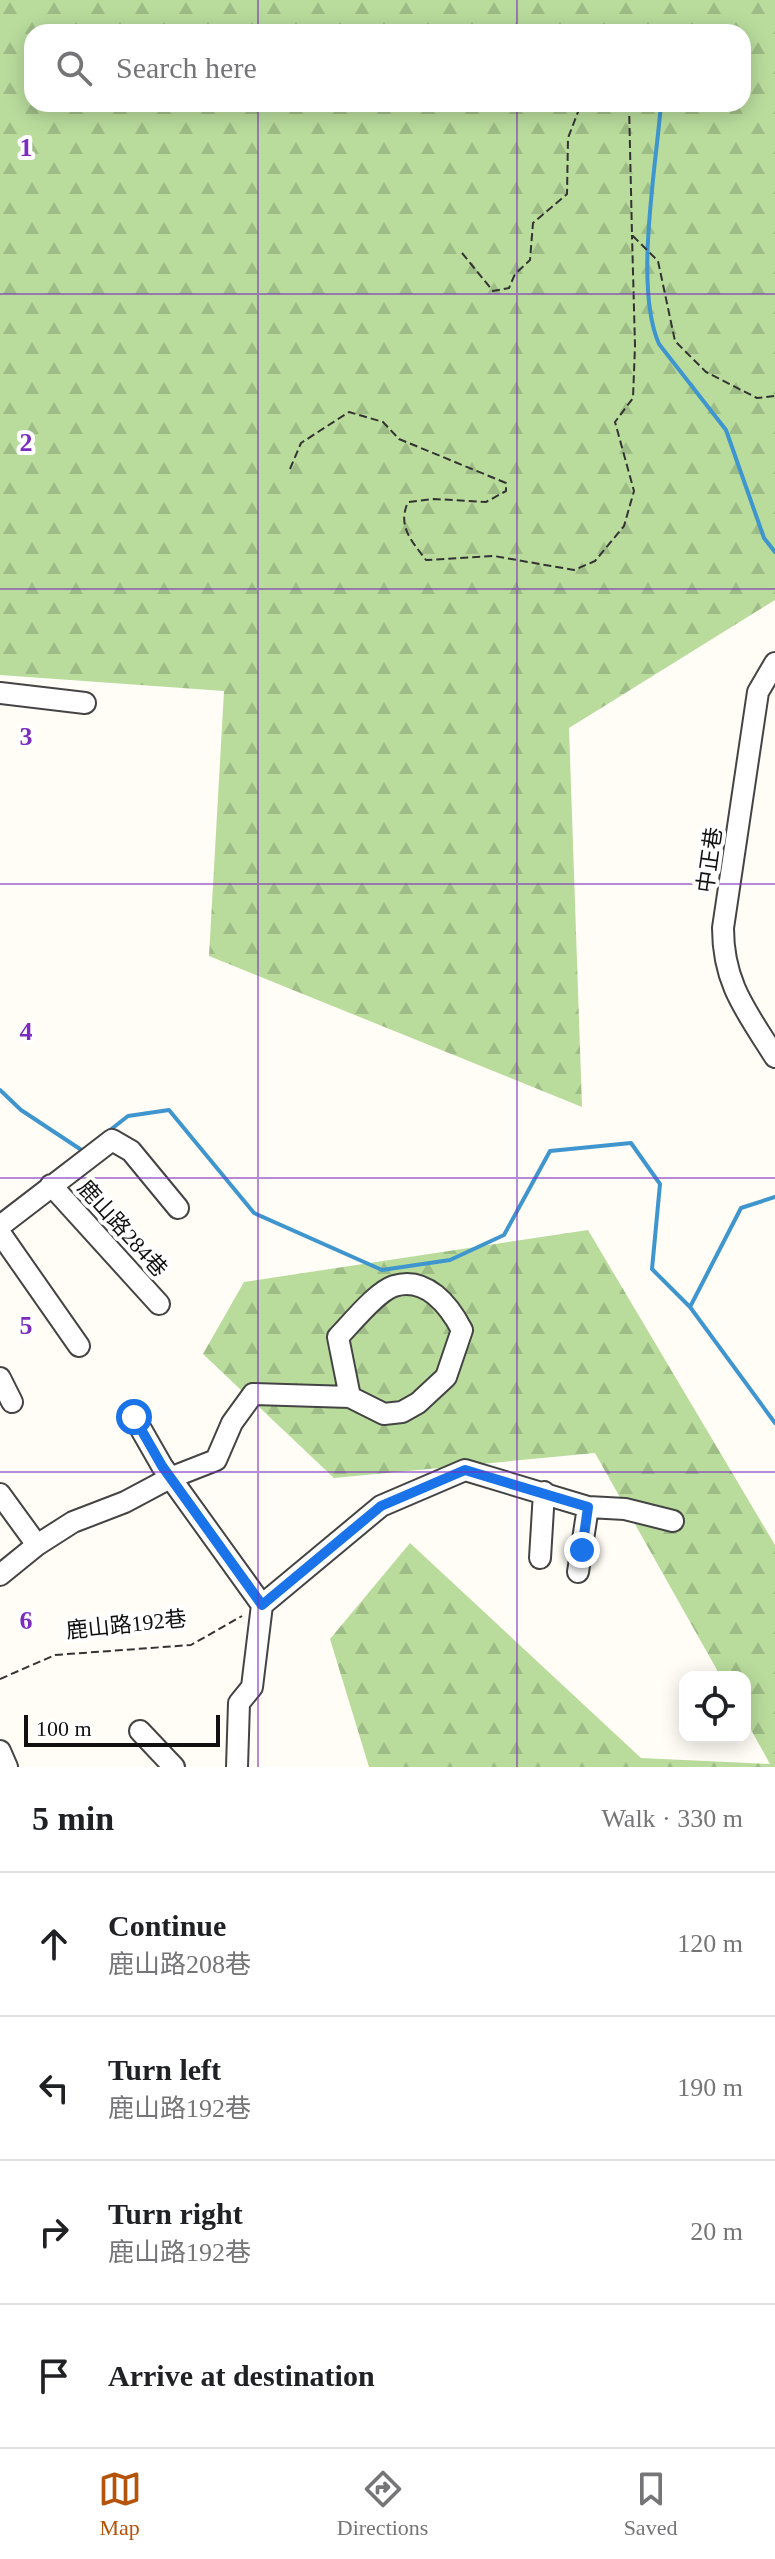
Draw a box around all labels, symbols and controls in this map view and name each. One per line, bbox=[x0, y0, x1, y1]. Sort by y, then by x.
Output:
search box bbox=[24, 24, 751, 112]
icon: search bbox=[52, 46, 96, 90]
text: Search here bbox=[116, 51, 257, 84]
text: 1 bbox=[20, 133, 33, 162]
text: 2 bbox=[20, 428, 33, 457]
text: 3 bbox=[20, 722, 33, 751]
street label: 中正巷 bbox=[693, 826, 726, 894]
text: 4 bbox=[20, 1017, 33, 1046]
street label: 鹿山路284巷 bbox=[73, 1175, 172, 1282]
text: 5 bbox=[20, 1311, 33, 1340]
route start bbox=[116, 1399, 152, 1435]
route end bbox=[564, 1532, 600, 1568]
text: 6 bbox=[20, 1606, 33, 1635]
street label: 鹿山路192巷 bbox=[65, 1606, 188, 1643]
map controls bbox=[679, 1671, 751, 1743]
button: locate bbox=[679, 1671, 751, 1743]
scale bar bbox=[24, 1711, 220, 1747]
text: 100 m bbox=[36, 1716, 92, 1741]
text: 5 min bbox=[32, 1800, 114, 1837]
text: Walk · 330 m bbox=[601, 1804, 743, 1833]
text: Continue bbox=[108, 1909, 226, 1942]
icon: ahead bbox=[32, 1922, 76, 1966]
text: 120 m bbox=[677, 1929, 743, 1958]
text: 鹿山路208巷 bbox=[108, 1950, 251, 1979]
text: Turn left bbox=[108, 2053, 221, 2086]
icon: left bbox=[32, 2066, 76, 2110]
text: 190 m bbox=[677, 2073, 743, 2102]
text: 鹿山路192巷 bbox=[108, 2094, 251, 2123]
text: Turn right bbox=[108, 2197, 243, 2230]
icon: right bbox=[32, 2210, 76, 2254]
text: 20 m bbox=[690, 2217, 743, 2246]
text: 鹿山路192巷 bbox=[108, 2238, 251, 2267]
icon: arrive bbox=[32, 2354, 76, 2398]
text: Arrive at destination bbox=[108, 2359, 375, 2392]
tab: Map bbox=[98, 2467, 142, 2541]
tab: Directions bbox=[337, 2467, 428, 2541]
tab: Saved bbox=[624, 2467, 677, 2541]

